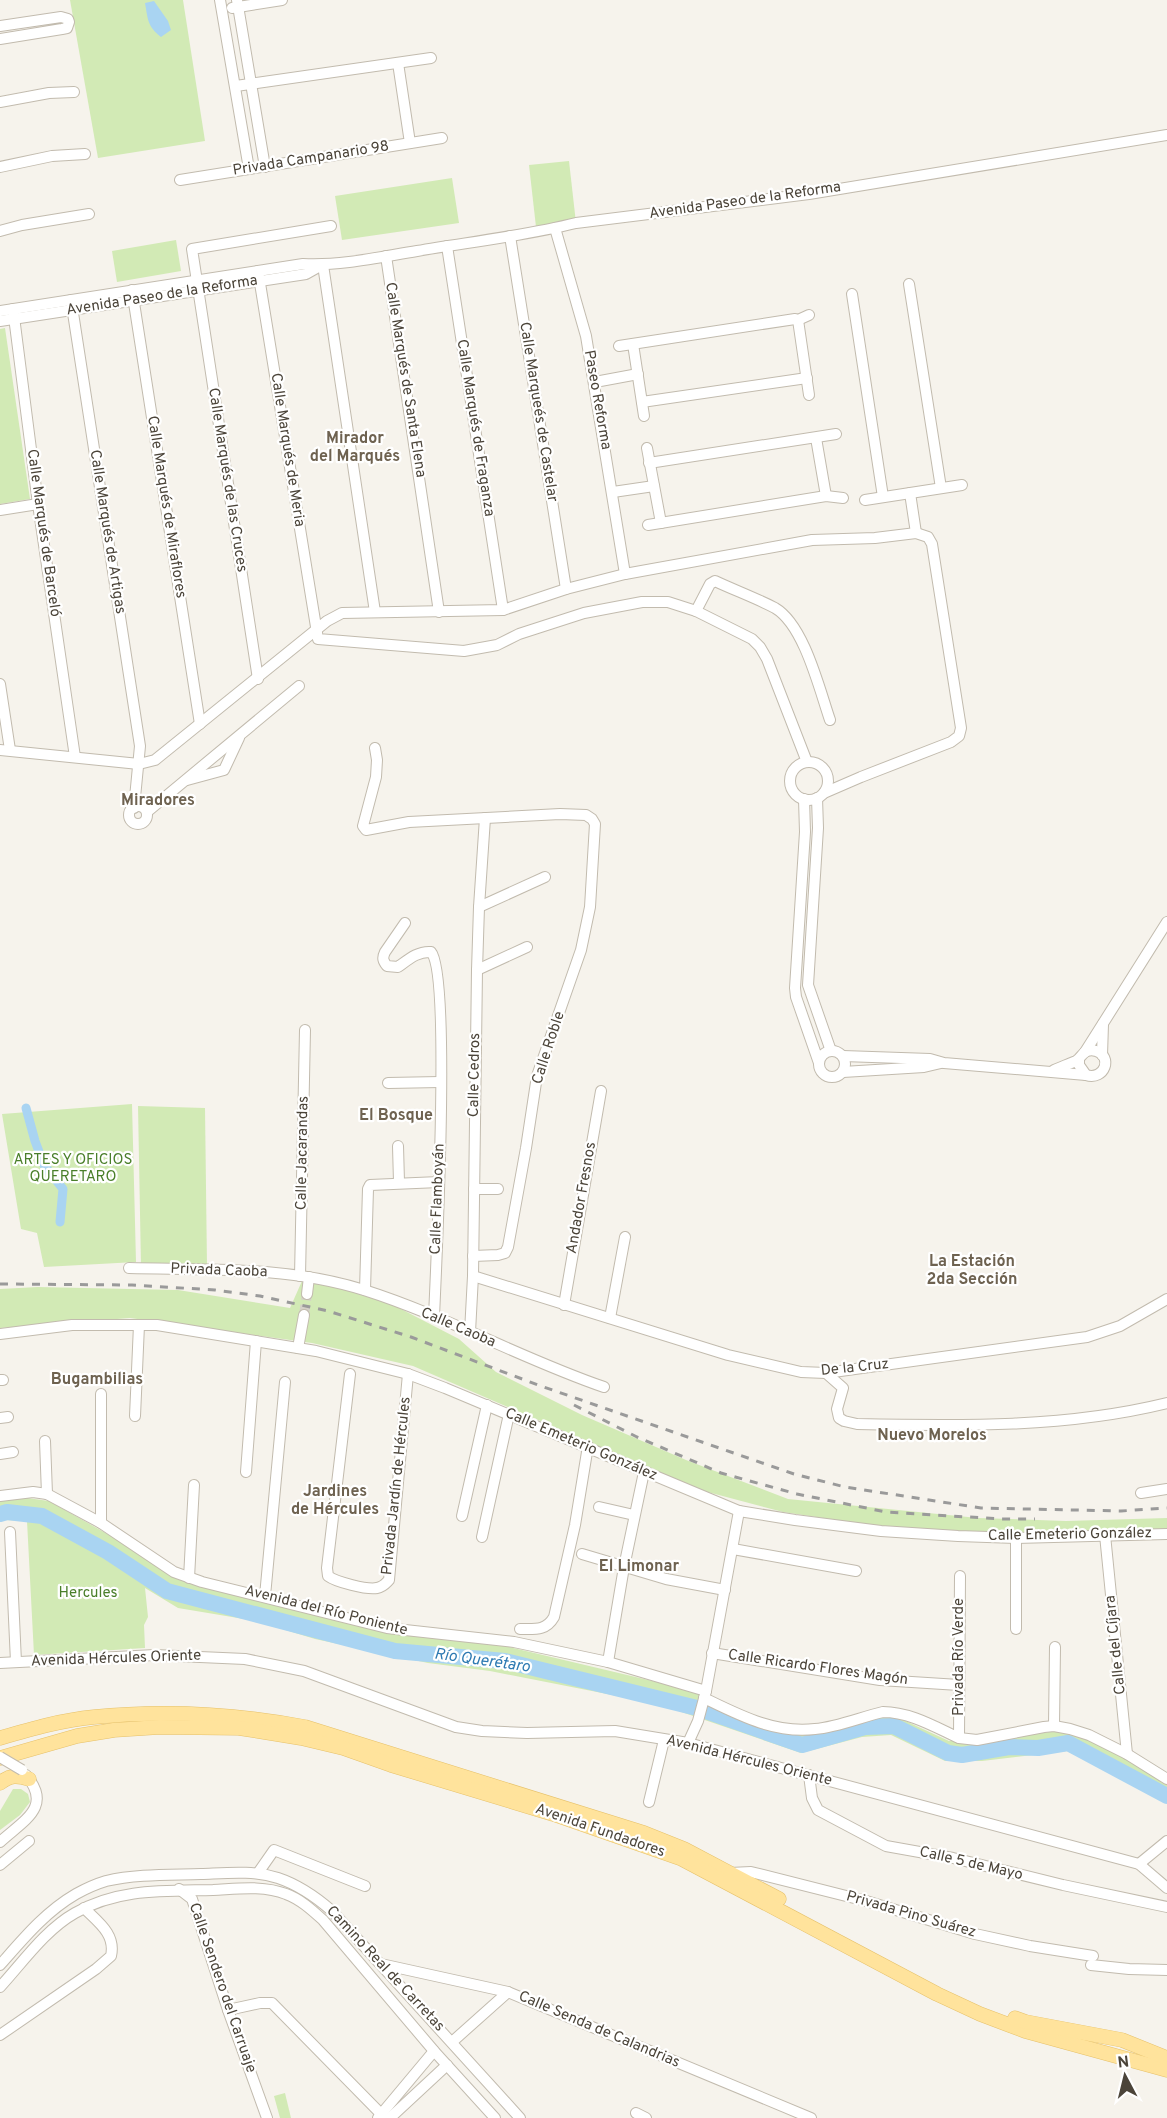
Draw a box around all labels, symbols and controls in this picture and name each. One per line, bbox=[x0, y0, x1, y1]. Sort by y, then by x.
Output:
street label: Privada Campanario 98 bbox=[231, 137, 391, 181]
street label: Avenida Paseo de la Reforma bbox=[648, 178, 842, 224]
street label: Avenida Paseo de la Reforma bbox=[65, 271, 259, 321]
street label: Calle Marqués de Santa Elena bbox=[380, 281, 430, 479]
street label: Calle Marqueés de Castelar bbox=[514, 321, 562, 503]
street label: Calle Marqués de Fraganza bbox=[452, 338, 498, 518]
street label: Paseo Reforma bbox=[579, 349, 615, 451]
street label: Calle Marqués de Meria bbox=[265, 372, 309, 528]
street label: Calle Marqués de las Cruces bbox=[203, 386, 251, 574]
street label: Calle Marqués de Miraflores bbox=[142, 414, 190, 600]
district label: Mirador del Marqués bbox=[310, 429, 400, 467]
street label: Calle Marqués de Barceló bbox=[22, 448, 64, 618]
street label: Calle Marqués de Artigas bbox=[85, 449, 129, 615]
district label: Miradores bbox=[121, 791, 195, 811]
street label: Calle Roble bbox=[528, 1009, 570, 1087]
street label: Calle Cedros bbox=[465, 1033, 485, 1117]
street label: Calle Jacarandas bbox=[293, 1096, 313, 1210]
district label: El Bosque bbox=[359, 1106, 433, 1126]
street label: Andador Fresnos bbox=[563, 1141, 601, 1255]
street label: Calle Flamboyán bbox=[427, 1143, 449, 1255]
park label: ARTES Y OFICIOS QUERETARO bbox=[14, 1151, 132, 1187]
district label: La Estación 2da Sección bbox=[926, 1252, 1018, 1290]
street label: Privada Caoba bbox=[170, 1260, 268, 1282]
street label: Calle Caoba bbox=[418, 1304, 498, 1352]
street label: De la Cruz bbox=[820, 1355, 890, 1381]
district label: Bugambilias bbox=[51, 1370, 143, 1390]
street label: Privada Jardín de Hércules bbox=[378, 1396, 416, 1576]
street label: Calle Emeterio González bbox=[502, 1404, 660, 1486]
district label: Nuevo Morelos bbox=[877, 1426, 987, 1446]
district label: Jardines de Hércules bbox=[291, 1482, 379, 1520]
street label: Calle Emeterio González bbox=[988, 1524, 1152, 1546]
district label: El Limonar bbox=[599, 1557, 680, 1577]
street label: Avenida del Río Poniente bbox=[243, 1582, 409, 1640]
park label: Hercules bbox=[59, 1584, 117, 1603]
street label: Calle del Cíjara bbox=[1101, 1594, 1131, 1696]
street label: Privada Río Verde bbox=[950, 1598, 969, 1716]
water label: Río Querétaro bbox=[433, 1644, 532, 1678]
street label: Calle Ricardo Flores Magón bbox=[727, 1646, 909, 1690]
street label: Avenida Hércules Oriente bbox=[31, 1647, 201, 1671]
street label: Avenida Hércules Oriente bbox=[664, 1731, 834, 1791]
street label: Avenida Fundadores bbox=[533, 1800, 667, 1862]
street label: Calle 5 de Mayo bbox=[917, 1843, 1025, 1885]
street label: Privada Pino Suárez bbox=[844, 1887, 978, 1943]
street label: Calle Sendero del Carruaje bbox=[184, 1900, 260, 2076]
street label: Camino Real de Carretas bbox=[322, 1902, 448, 2036]
street label: Calle Senda de Calandrias bbox=[515, 1987, 683, 2073]
north arrow bbox=[1095, 2046, 1155, 2106]
text: N bbox=[1116, 2052, 1130, 2074]

